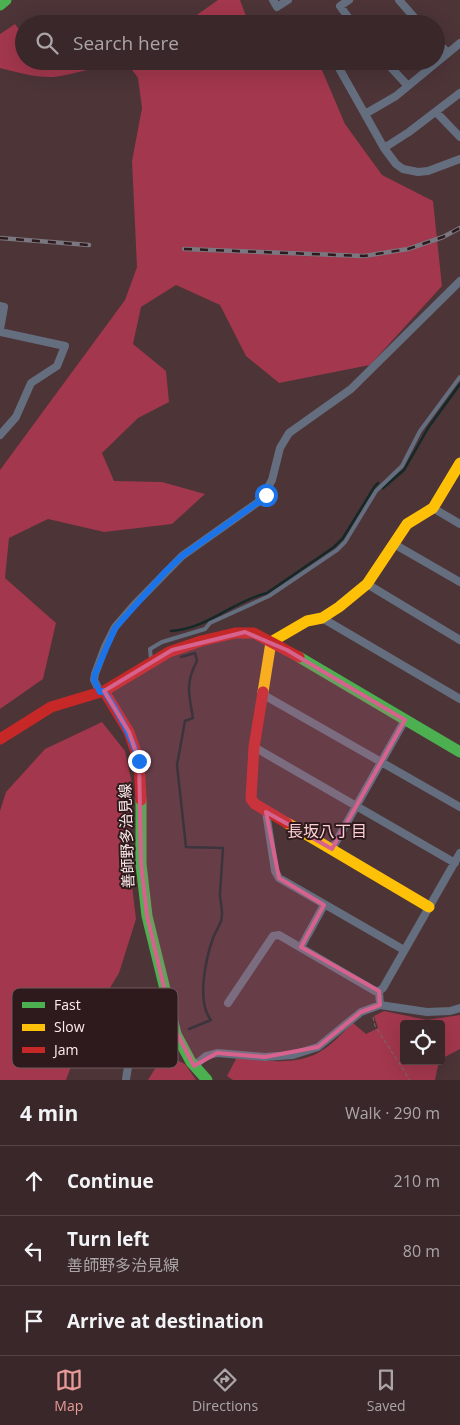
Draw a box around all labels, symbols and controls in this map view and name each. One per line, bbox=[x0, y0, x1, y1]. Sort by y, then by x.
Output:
search box bbox=[15, 15, 445, 70]
icon: search bbox=[33, 29, 61, 57]
text: Search here bbox=[73, 30, 179, 56]
route start bbox=[255, 484, 278, 507]
route end bbox=[128, 750, 151, 773]
street label: 善師野多治見線 bbox=[114, 783, 138, 889]
district label: 長坂八丁目 bbox=[287, 820, 367, 842]
legend bbox=[12, 988, 178, 1068]
text: Fast bbox=[54, 995, 81, 1014]
text: Slow bbox=[54, 1017, 85, 1036]
map controls bbox=[400, 1020, 445, 1065]
button: locate bbox=[400, 1020, 445, 1065]
text: Jam bbox=[52, 1040, 79, 1059]
text: 4 min bbox=[20, 1099, 78, 1127]
text: Walk · 290 m bbox=[345, 1102, 440, 1124]
icon: ahead bbox=[20, 1167, 48, 1195]
text: Continue bbox=[67, 1168, 154, 1194]
text: 210 m bbox=[394, 1170, 440, 1192]
text: Turn left bbox=[67, 1226, 149, 1252]
icon: left bbox=[20, 1237, 48, 1265]
text: 80 m bbox=[403, 1240, 440, 1262]
text: 善師野多治見線 bbox=[67, 1254, 179, 1276]
icon: arrive bbox=[20, 1307, 48, 1335]
text: Arrive at destination bbox=[67, 1308, 264, 1334]
tab: Map bbox=[54, 1366, 83, 1415]
tab: Directions bbox=[192, 1366, 258, 1415]
tab: Saved bbox=[367, 1366, 406, 1415]

